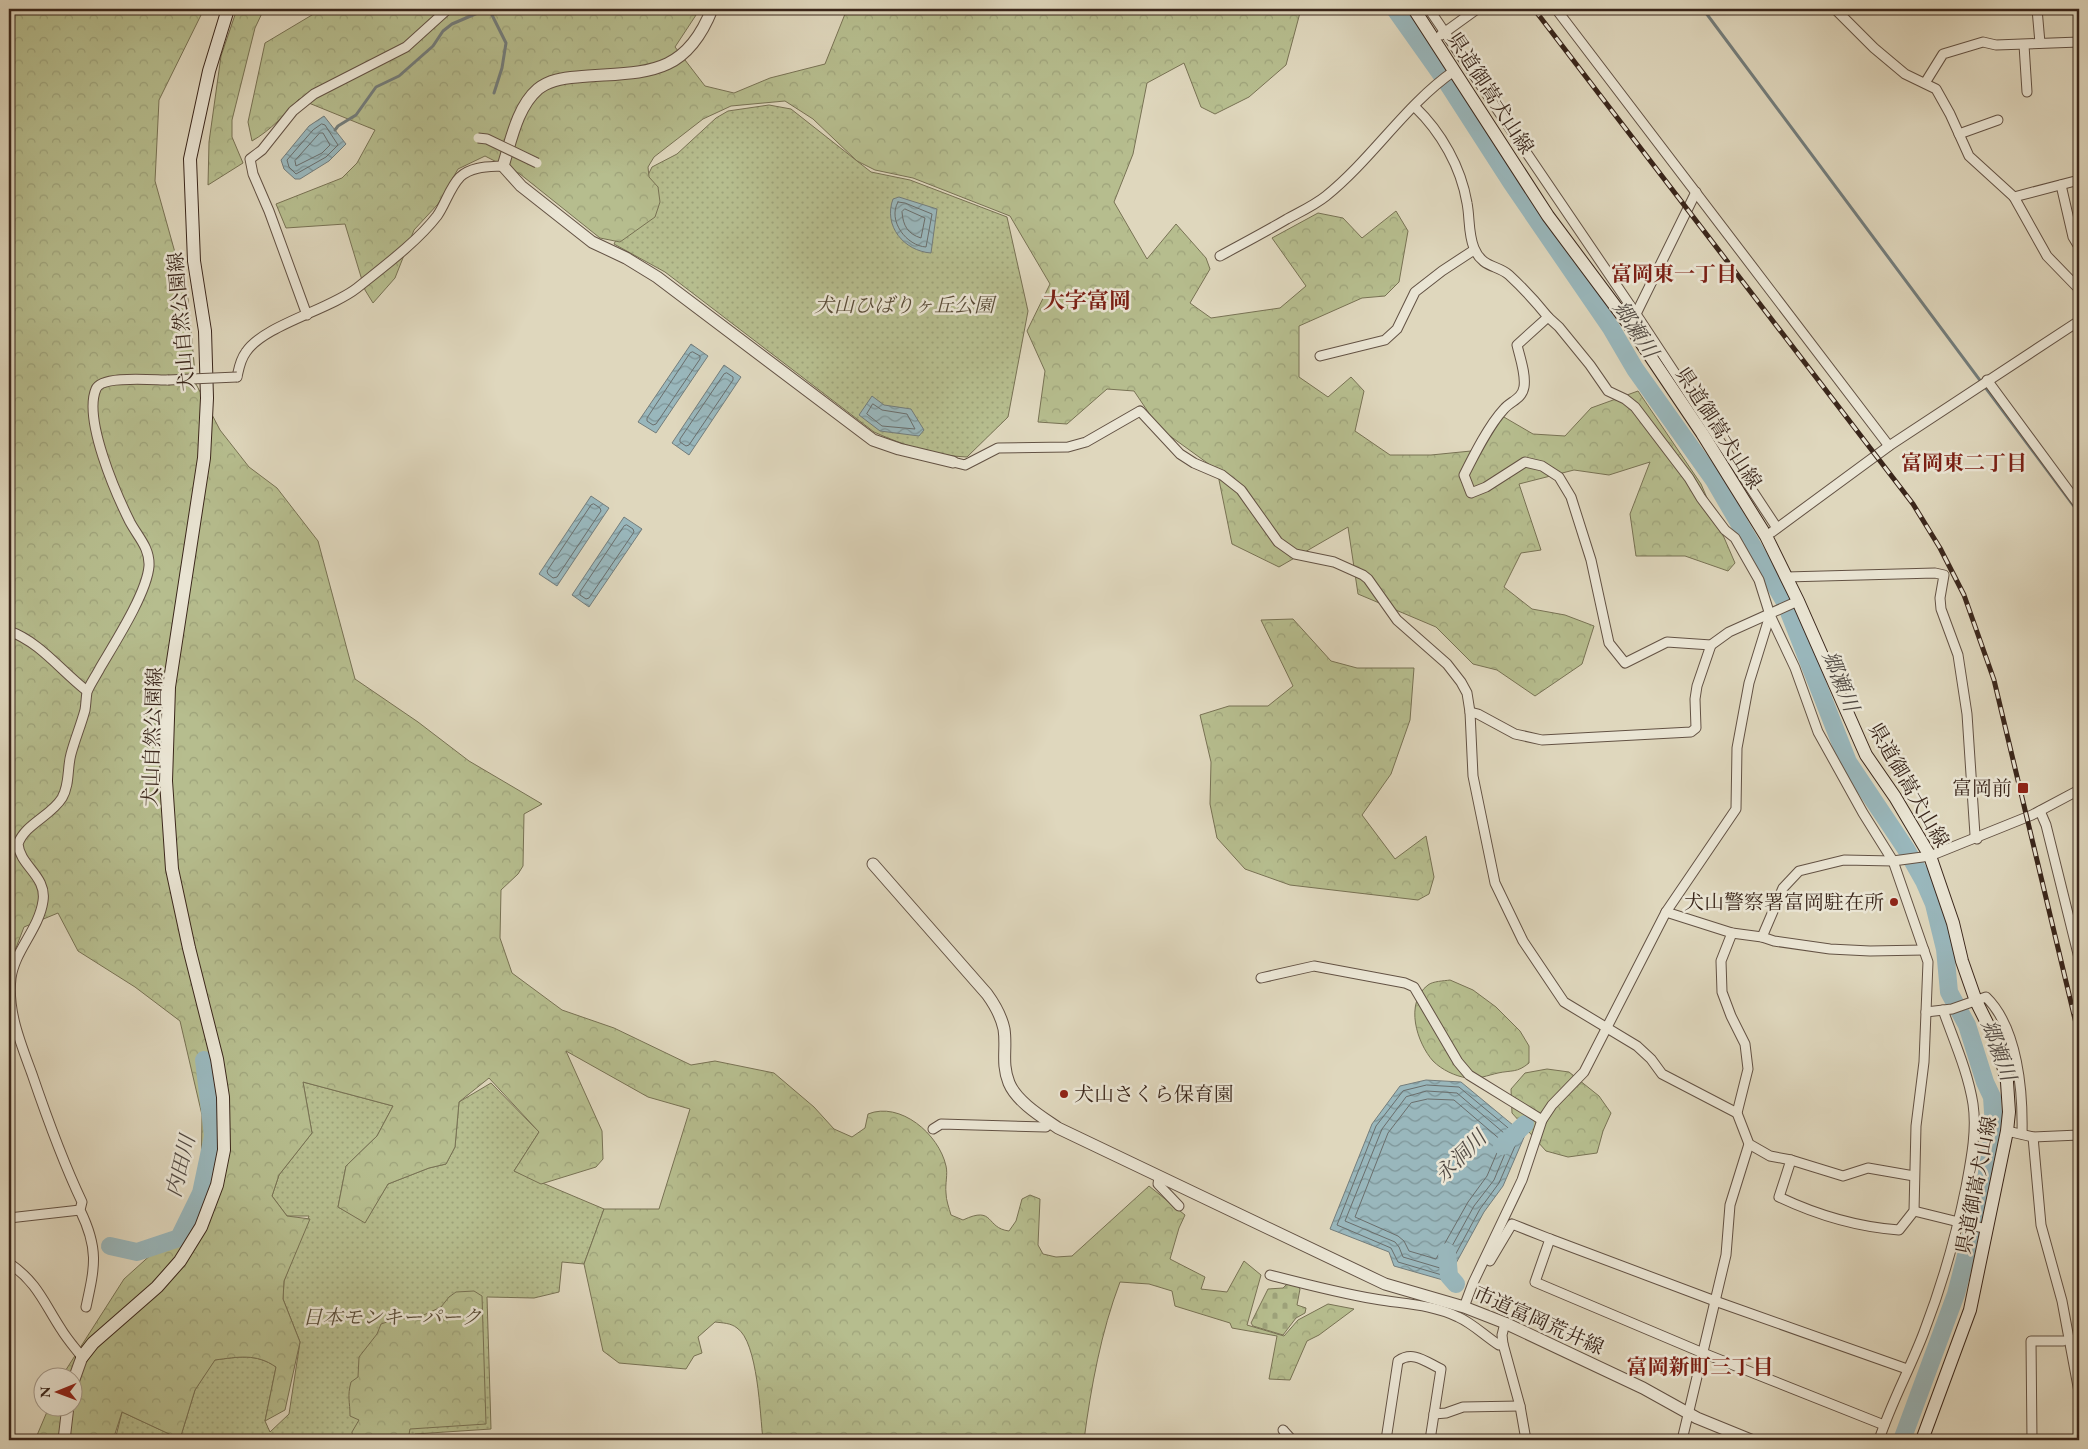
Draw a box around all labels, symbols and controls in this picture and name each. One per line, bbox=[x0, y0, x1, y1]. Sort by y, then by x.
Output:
street label: 県道御嵩犬山線 bbox=[1442, 27, 1540, 159]
street label: 犬山自然公園線 bbox=[162, 251, 200, 393]
district label: 富岡東一丁目 bbox=[1611, 260, 1737, 287]
district label: 大字富岡 bbox=[1043, 286, 1131, 315]
park label: 犬山ひばりヶ丘公園 bbox=[814, 292, 997, 318]
water label: 郷瀬川 bbox=[1608, 295, 1666, 364]
street label: 県道御嵩犬山線 bbox=[1670, 362, 1768, 494]
district label: 富岡東二丁目 bbox=[1901, 449, 2027, 476]
water label: 郷瀬川 bbox=[1817, 647, 1866, 717]
street label: 犬山自然公園線 bbox=[137, 667, 167, 807]
street label: 県道御嵩犬山線 bbox=[1863, 718, 1955, 852]
place label: 富岡前 bbox=[1952, 775, 2012, 801]
marker: 富岡前 bbox=[2016, 781, 2030, 795]
place label: 犬山警察署富岡駐在所 bbox=[1684, 889, 1884, 915]
marker: 犬山警察署富岡駐在所 bbox=[1888, 896, 1900, 908]
water label: 郷瀬川 bbox=[1976, 1016, 2023, 1086]
place label: 犬山さくら保育園 bbox=[1074, 1081, 1234, 1107]
marker: 犬山さくら保育園 bbox=[1058, 1088, 1070, 1100]
street label: 県道御嵩犬山線 bbox=[1950, 1114, 2002, 1256]
water label: 永洞川 bbox=[1428, 1123, 1493, 1188]
water label: 内田川 bbox=[159, 1130, 201, 1200]
street label: 市道富岡荒井線 bbox=[1470, 1280, 1608, 1360]
park label: 日本モンキーパーク bbox=[303, 1304, 482, 1330]
district label: 富岡新町三丁目 bbox=[1627, 1353, 1774, 1380]
north arrow bbox=[32, 1366, 82, 1416]
text: N bbox=[36, 1386, 54, 1398]

